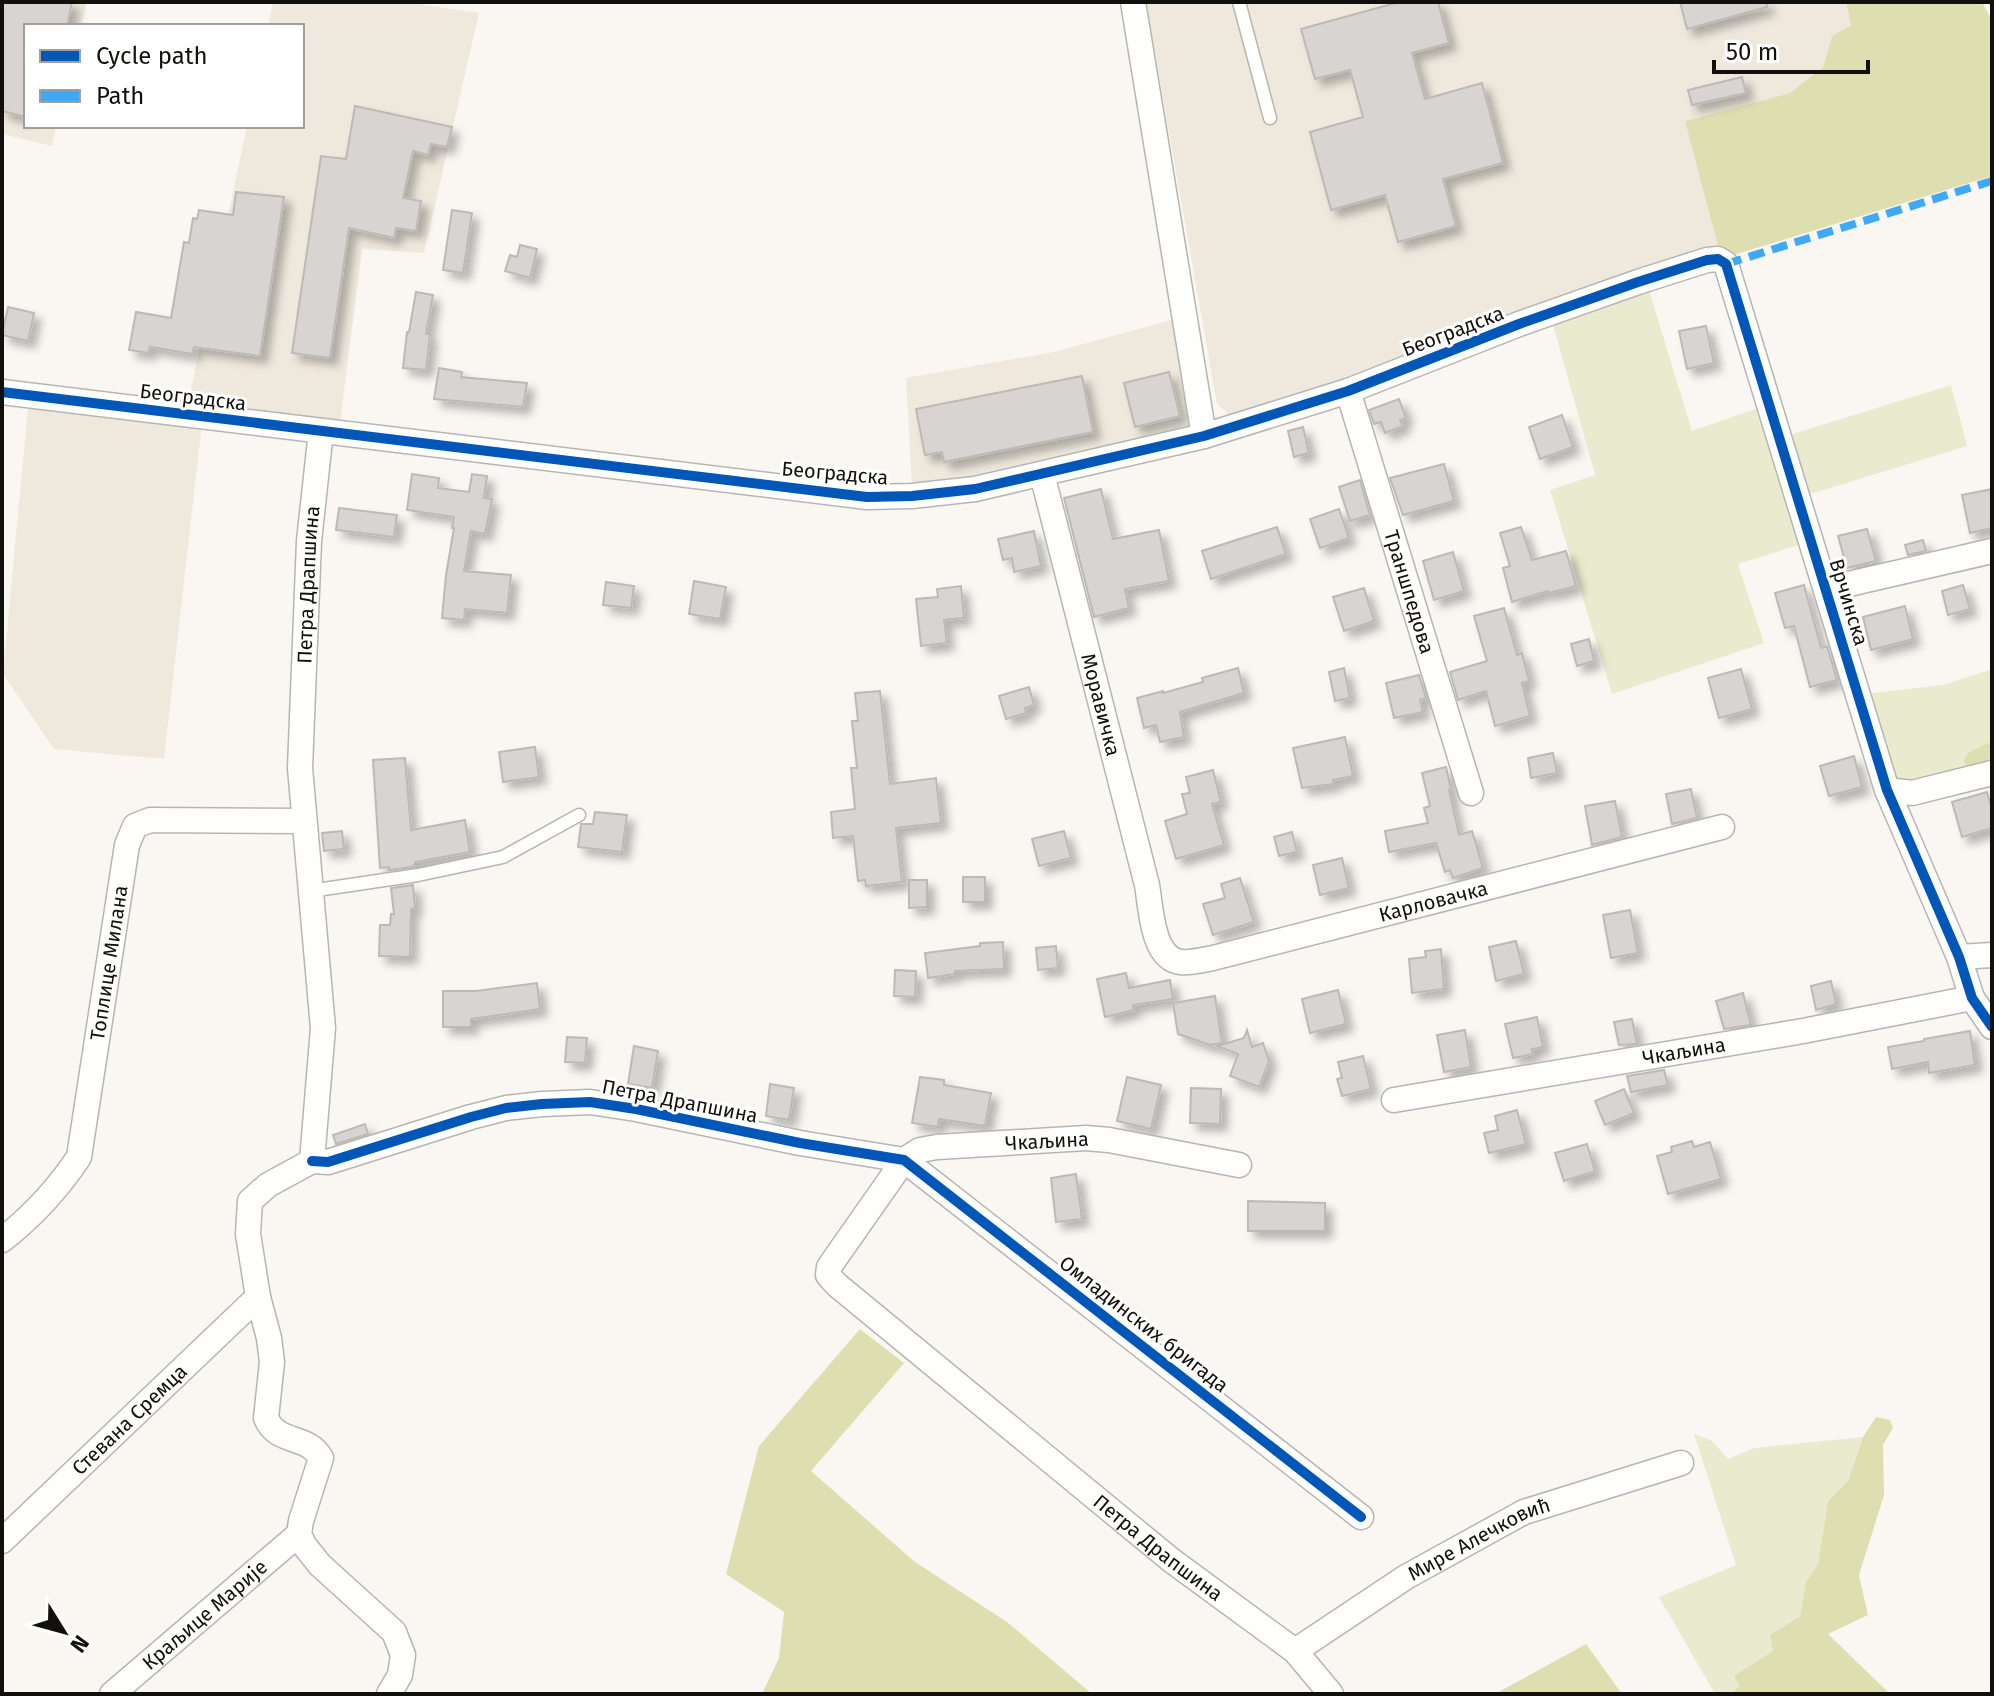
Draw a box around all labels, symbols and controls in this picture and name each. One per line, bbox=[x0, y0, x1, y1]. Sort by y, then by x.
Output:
legend bbox=[24, 24, 304, 128]
scale bar bbox=[1714, 24, 1868, 74]
text: 50 m bbox=[1726, 38, 1778, 66]
text: Cycle path bbox=[96, 42, 208, 70]
text: Path bbox=[96, 82, 144, 110]
street label: Београдска bbox=[1399, 301, 1507, 361]
street label: Београдска bbox=[138, 379, 248, 415]
street label: Београдска bbox=[781, 456, 889, 490]
street label: Петра Драпшина bbox=[292, 504, 325, 664]
street label: Траншпедова bbox=[1379, 527, 1440, 657]
street label: Врчинска bbox=[1824, 556, 1874, 648]
street label: Моравичка bbox=[1076, 651, 1126, 758]
street label: Карловачка bbox=[1376, 876, 1490, 927]
street label: Топлице Милана bbox=[85, 884, 133, 1042]
street label: Чкаљина bbox=[1641, 1032, 1727, 1070]
street label: Петра Драпшина bbox=[600, 1074, 760, 1128]
street label: Чкаљина bbox=[1004, 1127, 1090, 1155]
street label: Омладинских бригада bbox=[1055, 1251, 1233, 1397]
street label: Стевана Сремца bbox=[67, 1359, 192, 1480]
street label: Петра Драпшина bbox=[1089, 1489, 1228, 1606]
street label: Мире Алечковић bbox=[1404, 1493, 1553, 1586]
street label: Краљице Марије bbox=[137, 1555, 272, 1675]
north arrow bbox=[24, 1592, 104, 1672]
text: N bbox=[64, 1630, 95, 1658]

